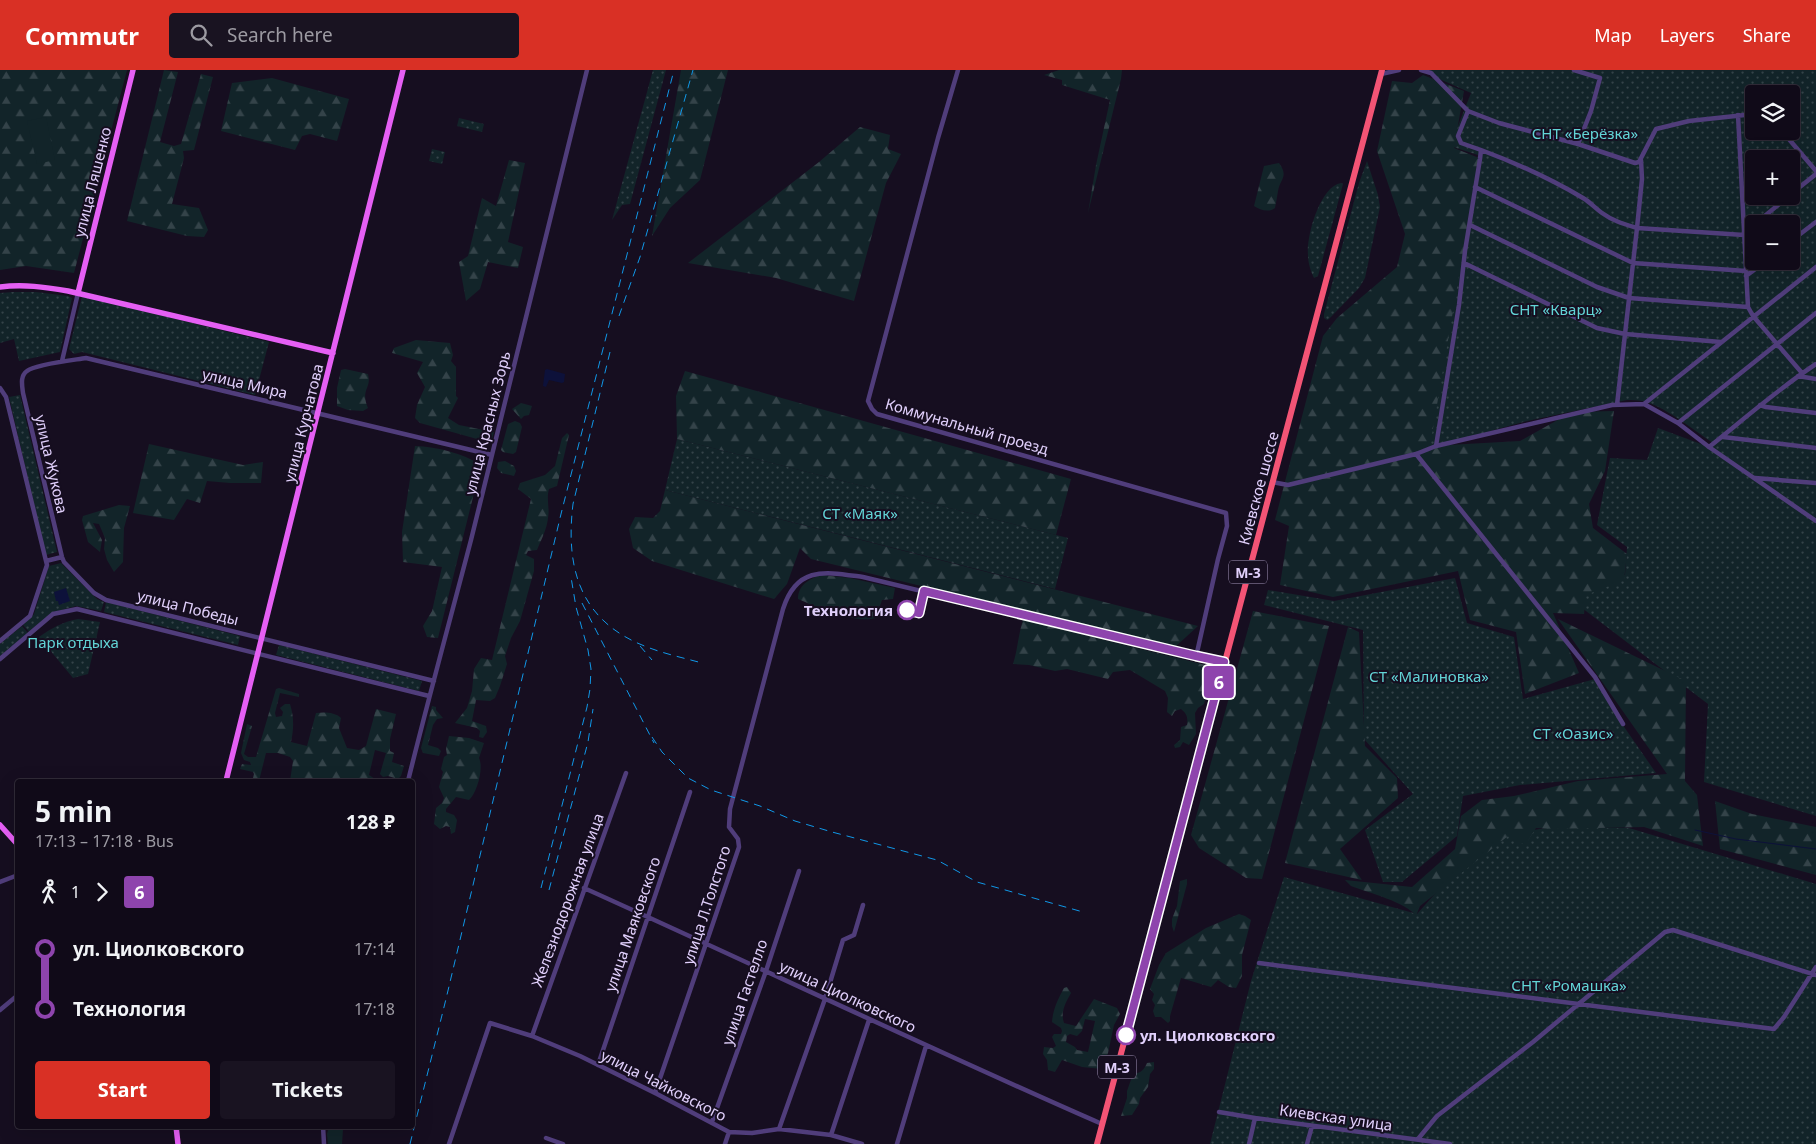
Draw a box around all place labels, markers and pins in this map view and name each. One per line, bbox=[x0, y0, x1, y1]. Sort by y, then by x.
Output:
place label: Технология bbox=[804, 600, 893, 620]
marker: Технология bbox=[897, 600, 917, 620]
marker: ул. Циолковского bbox=[1116, 1025, 1136, 1045]
place label: ул. Циолковского bbox=[1139, 1025, 1275, 1045]

